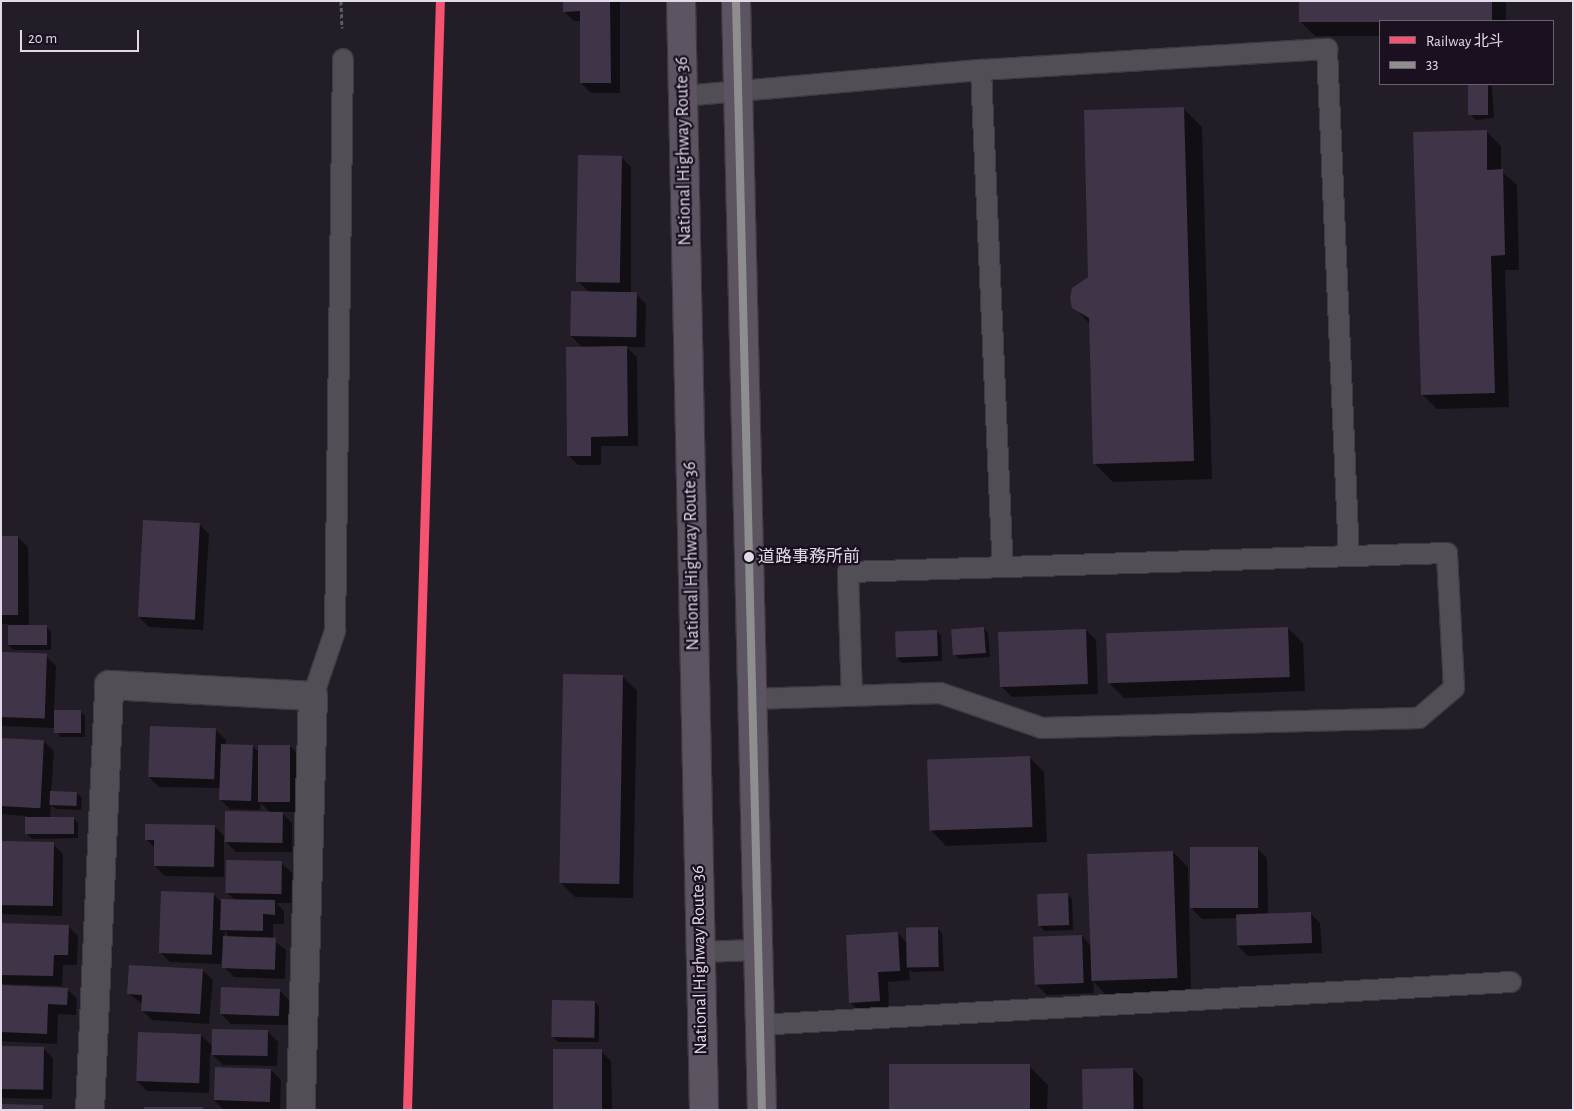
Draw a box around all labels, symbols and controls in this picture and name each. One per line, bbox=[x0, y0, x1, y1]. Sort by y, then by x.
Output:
scale bar bbox=[22, 20, 141, 52]
legend bbox=[1379, 20, 1554, 85]
text: 20 m bbox=[28, 31, 57, 46]
text: Railway 北斗 bbox=[1426, 34, 1504, 49]
street label: National Highway Route 36 bbox=[672, 56, 696, 246]
text: 33 bbox=[1426, 57, 1438, 72]
street label: National Highway Route 36 bbox=[680, 461, 704, 651]
place label: 道路事務所前 bbox=[758, 547, 860, 567]
marker: 道路事務所前 bbox=[744, 552, 754, 562]
street label: National Highway Route 36 bbox=[688, 865, 712, 1055]

